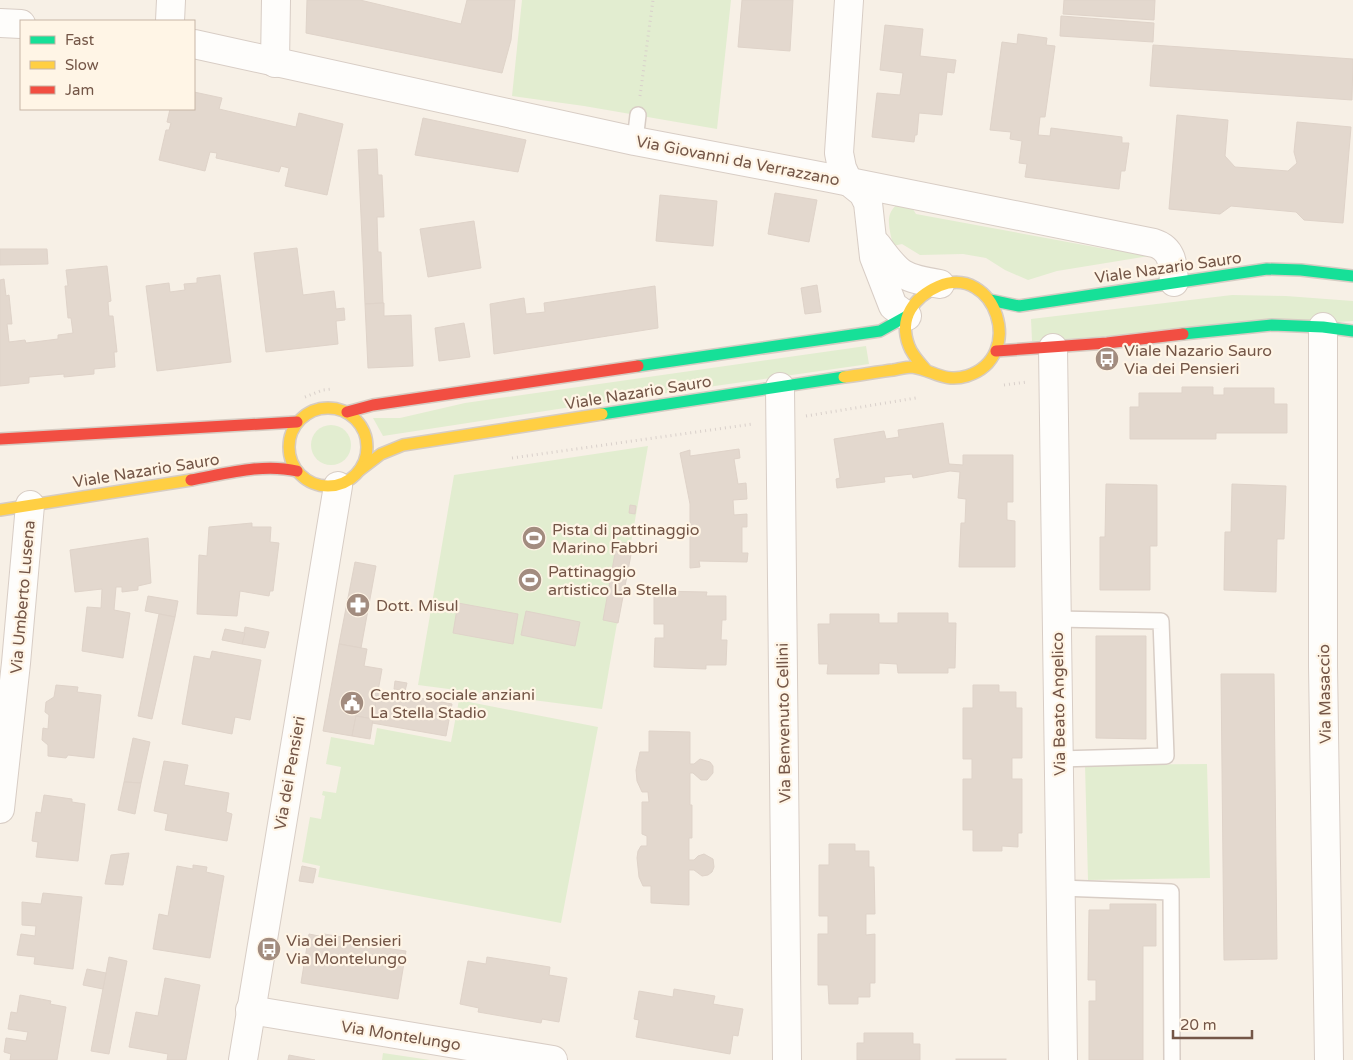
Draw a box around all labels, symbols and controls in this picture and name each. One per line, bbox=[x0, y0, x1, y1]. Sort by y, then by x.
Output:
legend bbox=[20, 20, 195, 110]
text: Fast bbox=[65, 31, 95, 49]
text: Slow bbox=[65, 56, 99, 74]
text: Jam bbox=[65, 81, 94, 99]
street label: Via Giovanni da Verrazzano bbox=[634, 131, 841, 191]
street label: Viale Nazario Sauro bbox=[1093, 248, 1243, 288]
place label: Viale Nazario Sauro Via dei Pensieri bbox=[1124, 341, 1272, 379]
bus stop icon: Viale Nazario Sauro Via dei Pensieri bbox=[1094, 346, 1120, 372]
street label: Viale Nazario Sauro bbox=[563, 372, 713, 414]
street label: Viale Nazario Sauro bbox=[71, 450, 221, 492]
street label: Via Umberto Lusena bbox=[6, 519, 40, 675]
place label: Pista di pattinaggio Marino Fabbri bbox=[552, 520, 699, 558]
sports icon: Pista di pattinaggio Marino Fabbri bbox=[521, 525, 547, 551]
place label: Pattinaggio artistico La Stella bbox=[548, 562, 677, 600]
sports icon: Pattinaggio artistico La Stella bbox=[517, 567, 543, 593]
pharmacy icon: Dott. Misul bbox=[345, 592, 371, 618]
place label: Dott. Misul bbox=[376, 596, 459, 616]
street label: Via Beato Angelico bbox=[1048, 632, 1070, 776]
street label: Via Benvenuto Cellini bbox=[773, 643, 795, 803]
street label: Via Masaccio bbox=[1314, 644, 1336, 744]
place label: Centro sociale anziani La Stella Stadio bbox=[370, 685, 535, 723]
public building icon: Centro sociale anziani La Stella Stadio bbox=[339, 690, 365, 716]
street label: Via dei Pensieri bbox=[270, 715, 310, 832]
place label: Via dei Pensieri Via Montelungo bbox=[286, 931, 407, 969]
bus stop icon: Via dei Pensieri Via Montelungo bbox=[256, 936, 282, 962]
scale bar bbox=[1173, 1008, 1252, 1040]
text: 20 m bbox=[1180, 1016, 1217, 1034]
street label: Via Montelungo bbox=[340, 1017, 462, 1055]

